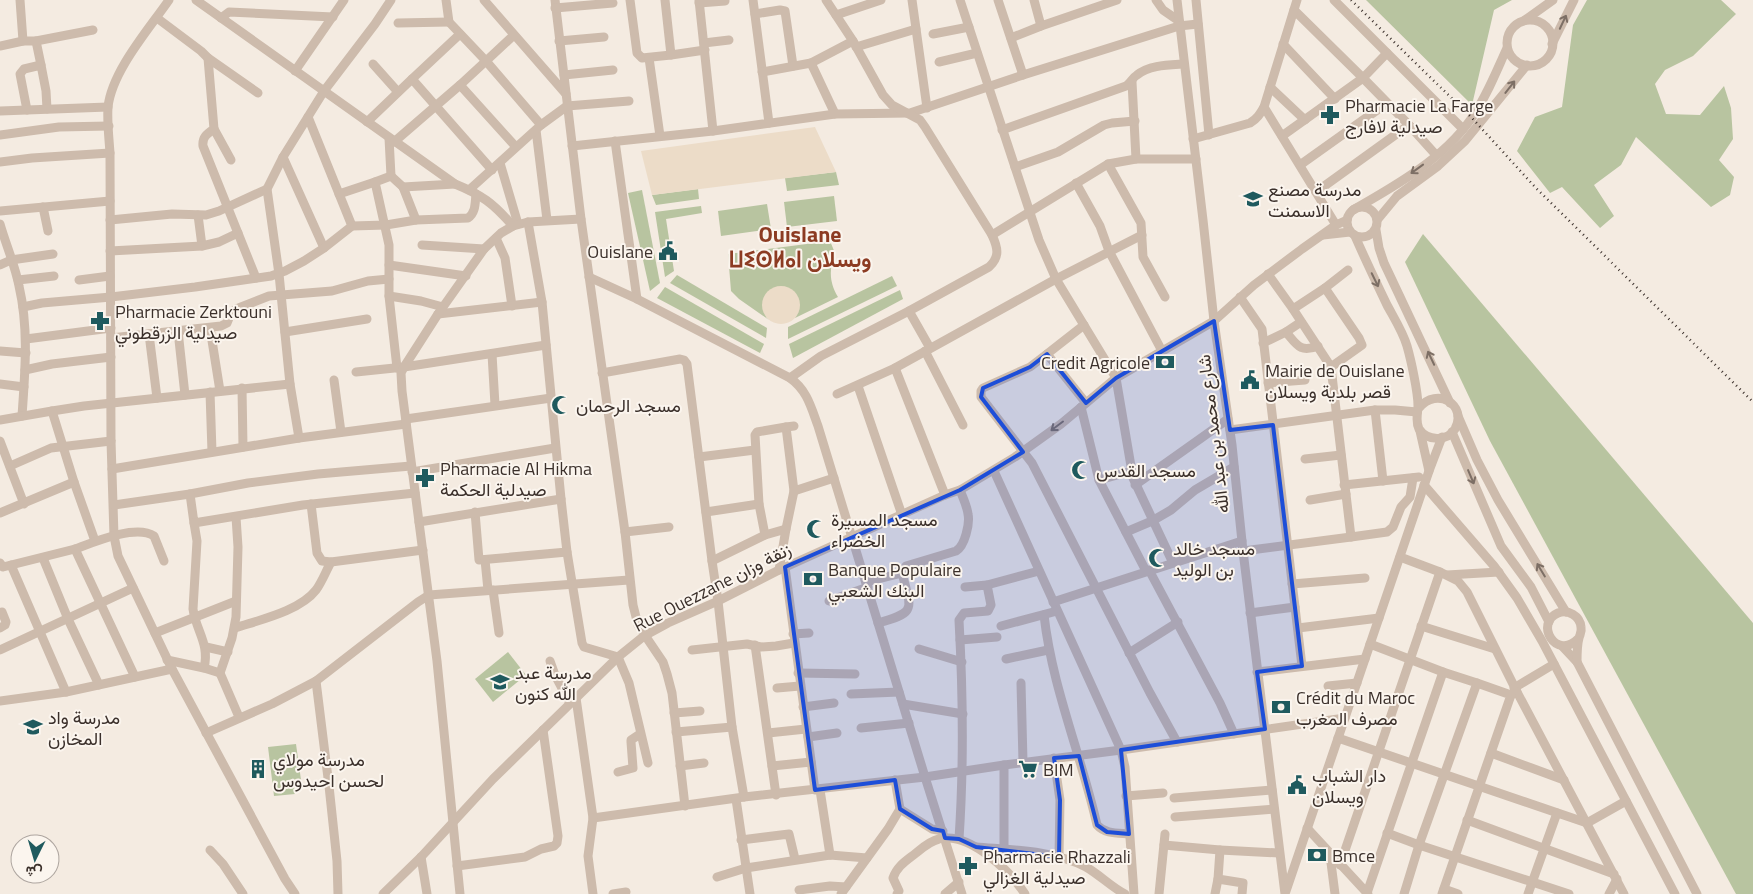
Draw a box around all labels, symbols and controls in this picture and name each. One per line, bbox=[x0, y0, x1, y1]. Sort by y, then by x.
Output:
one-way arrow bbox=[1559, 15, 1568, 30]
one-way arrow bbox=[1505, 80, 1516, 93]
place label: Pharmacie La Farge صيدلية لافارج bbox=[1345, 92, 1493, 140]
pharmacy icon: Pharmacie La Farge صيدلية لافارج bbox=[1319, 104, 1341, 126]
one-way arrow bbox=[1411, 164, 1425, 174]
place label: مدرسة مصنع الاسمنت bbox=[1268, 176, 1361, 224]
school or university icon: مدرسة مصنع الاسمنت bbox=[1242, 188, 1264, 210]
district label: Ouislane ⵡⵉⵙⵍⴰⵏ ويسلان bbox=[728, 217, 872, 276]
place label: Ouislane bbox=[587, 238, 653, 265]
public building icon: Ouislane bbox=[657, 240, 679, 262]
one-way arrow bbox=[1371, 272, 1380, 287]
place label: Pharmacie Zerktouni صيدلية الزرقطوني bbox=[115, 298, 272, 348]
pharmacy icon: Pharmacie Zerktouni صيدلية الزرقطوني bbox=[89, 310, 111, 332]
place label: Credit Agricole bbox=[1041, 349, 1150, 376]
bank icon: Credit Agricole bbox=[1154, 351, 1176, 373]
one-way arrow bbox=[1425, 351, 1435, 366]
street label: شارع محمد بن عبد الله bbox=[1190, 353, 1236, 515]
place label: Mairie de Ouislane قصر بلدية ويسلان bbox=[1265, 357, 1405, 405]
public building icon: Mairie de Ouislane قصر بلدية ويسلان bbox=[1239, 369, 1261, 391]
place label: مسجد الرحمان bbox=[576, 392, 681, 419]
mosque icon: مسجد الرحمان bbox=[550, 394, 572, 416]
one-way arrow bbox=[1051, 421, 1064, 432]
place label: Pharmacie Al Hikma صيدلية الحكمة bbox=[440, 455, 592, 503]
place label: مسجد القدس bbox=[1096, 457, 1196, 484]
mosque icon: مسجد القدس bbox=[1070, 459, 1092, 481]
pharmacy icon: Pharmacie Al Hikma صيدلية الحكمة bbox=[414, 467, 436, 489]
one-way arrow bbox=[1466, 469, 1476, 484]
place label: مسجد المسيرة الخضراء bbox=[831, 506, 938, 554]
mosque icon: مسجد المسيرة الخضراء bbox=[805, 518, 827, 540]
street label: Rue Ouezzane زنقة وزان bbox=[628, 535, 796, 639]
place label: مسجد خالد بن الوليد bbox=[1173, 535, 1255, 583]
mosque icon: مسجد خالد بن الوليد bbox=[1147, 547, 1169, 569]
place label: Banque Populaire البنك الشعبي bbox=[828, 556, 961, 606]
one-way arrow bbox=[1535, 564, 1545, 578]
bank icon: Banque Populaire البنك الشعبي bbox=[802, 568, 824, 590]
place label: مدرسة عبد الله كنون bbox=[515, 659, 592, 707]
school or university icon: مدرسة عبد الله كنون bbox=[489, 671, 511, 693]
place label: Crédit du Maroc مصرف المغرب bbox=[1296, 684, 1415, 732]
bank icon: Crédit du Maroc مصرف المغرب bbox=[1270, 696, 1292, 718]
place label: مدرسة واد المخازن bbox=[48, 704, 120, 752]
school or university icon: مدرسة واد المخازن bbox=[22, 716, 44, 738]
place label: مدرسة مولاي لحسن احيدوس bbox=[273, 746, 384, 794]
place label: BIM bbox=[1043, 756, 1074, 783]
building icon: مدرسة مولاي لحسن احيدوس bbox=[247, 758, 269, 780]
supermarket icon: BIM bbox=[1017, 758, 1039, 780]
place label: دار الشباب ويسلان bbox=[1312, 762, 1386, 810]
public building icon: دار الشباب ويسلان bbox=[1286, 774, 1308, 796]
north arrow bbox=[10, 834, 60, 884]
place label: Bmce bbox=[1332, 842, 1375, 869]
place label: Pharmacie Rhazzali صيدلية الغزالي bbox=[983, 843, 1131, 893]
bank icon: Bmce bbox=[1306, 844, 1328, 866]
pharmacy icon: Pharmacie Rhazzali صيدلية الغزالي bbox=[957, 855, 979, 877]
text: ش bbox=[24, 861, 43, 884]

